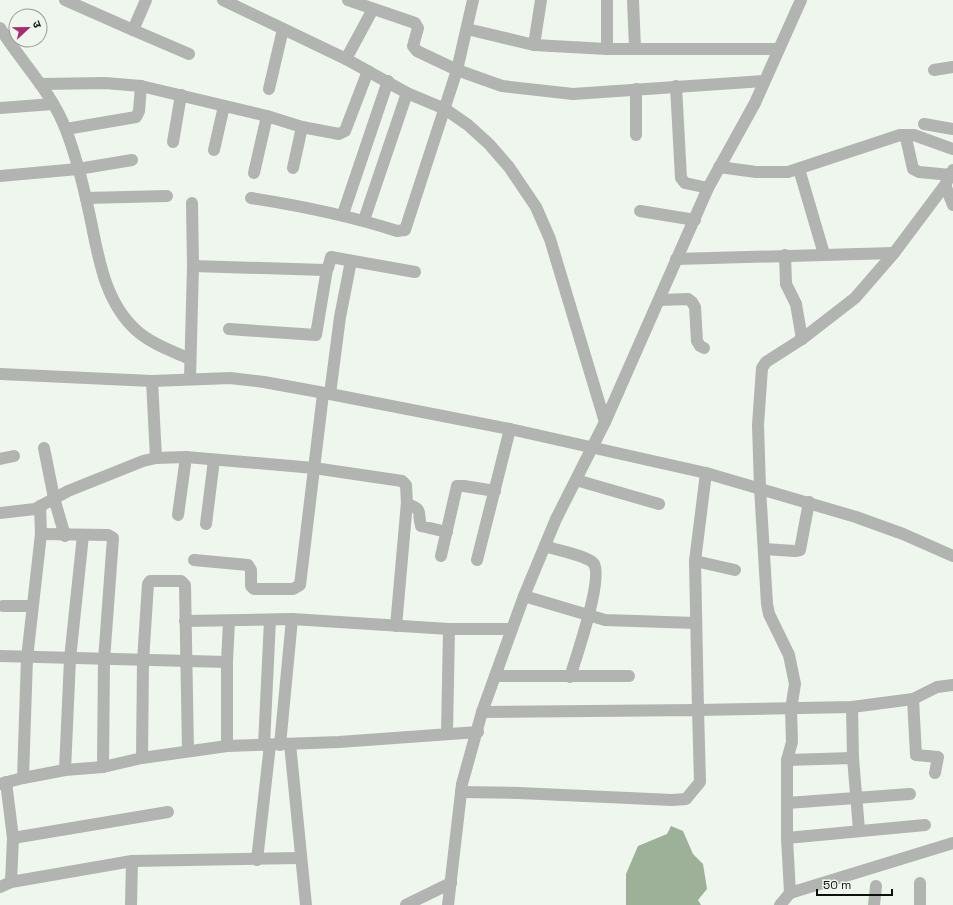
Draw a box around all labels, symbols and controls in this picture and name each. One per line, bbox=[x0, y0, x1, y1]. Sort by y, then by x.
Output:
north arrow bbox=[8, 8, 48, 48]
text: उ bbox=[30, 19, 45, 30]
scale bar bbox=[817, 871, 892, 897]
text: 50 m bbox=[823, 877, 851, 893]

